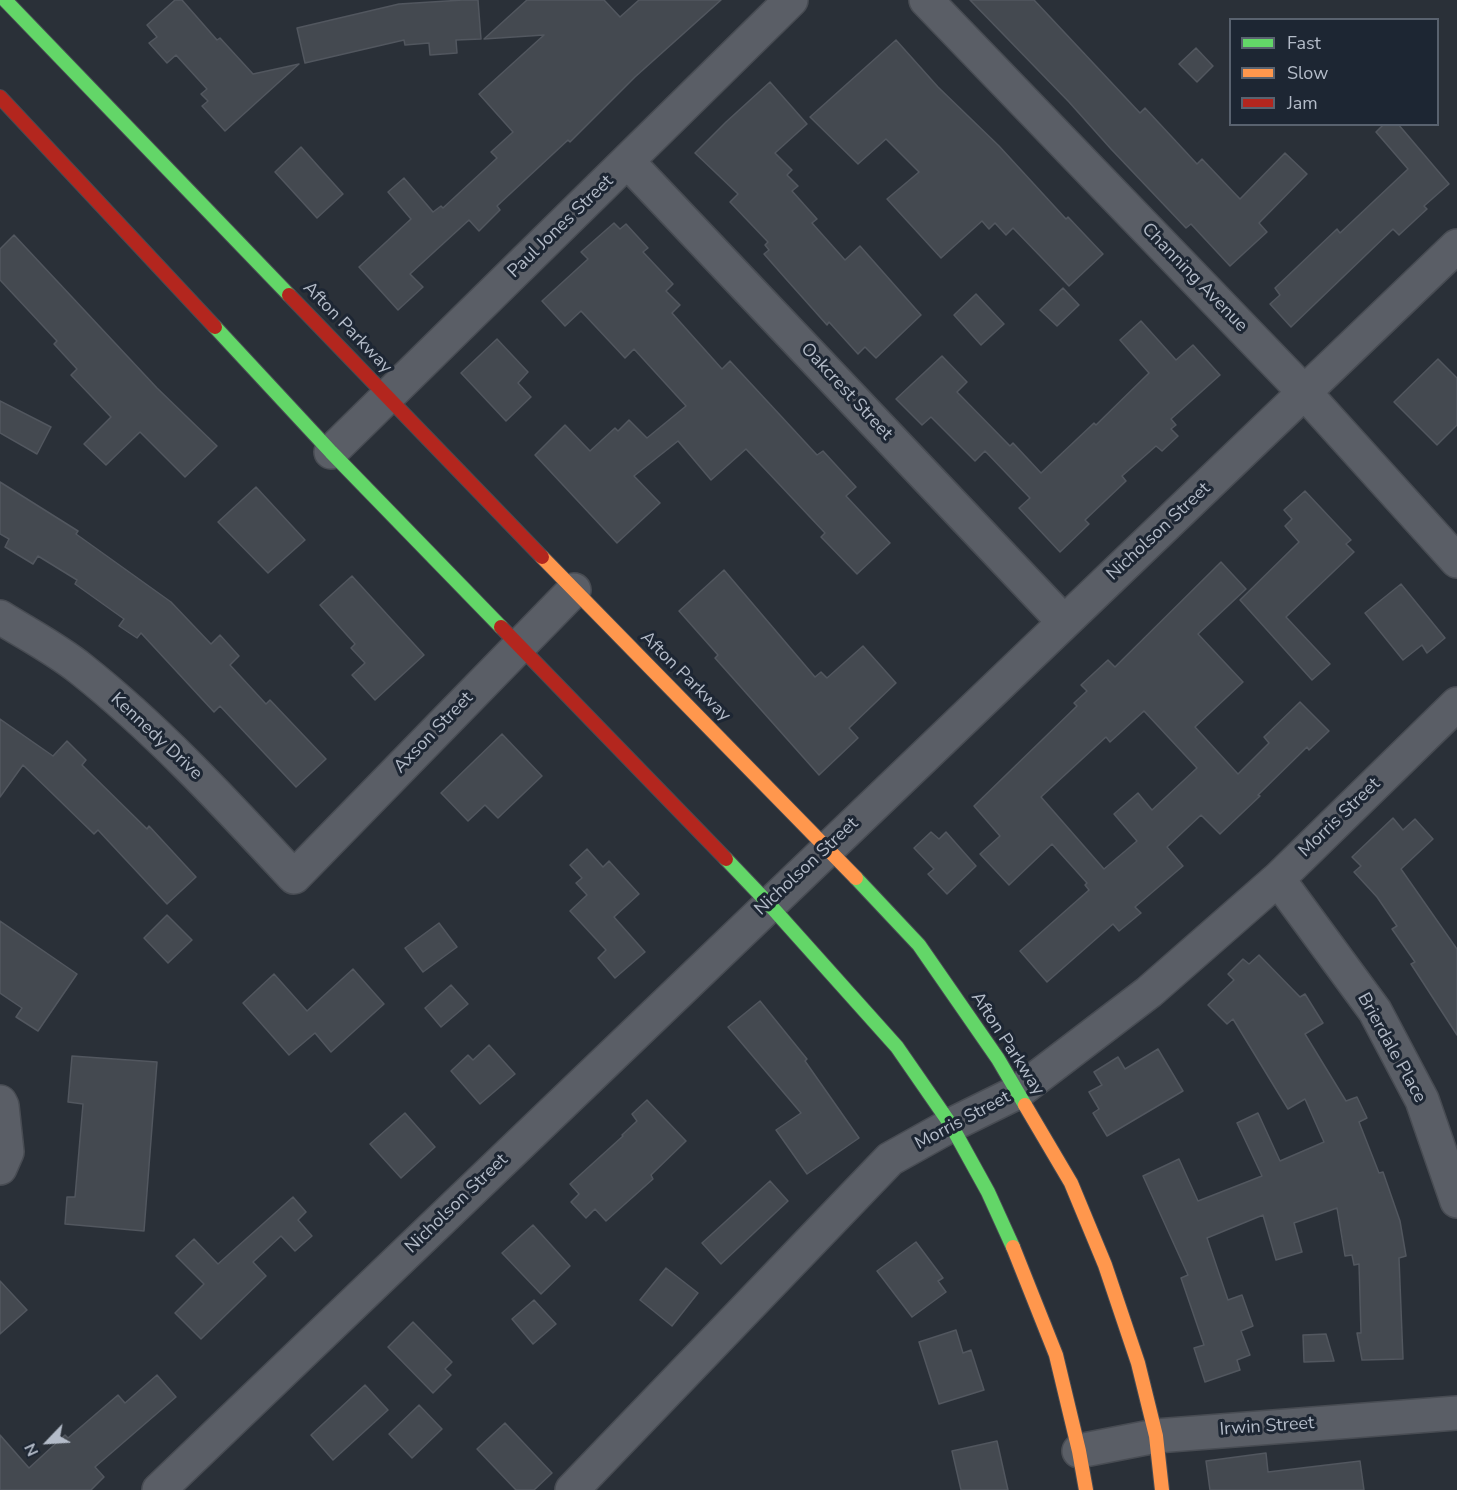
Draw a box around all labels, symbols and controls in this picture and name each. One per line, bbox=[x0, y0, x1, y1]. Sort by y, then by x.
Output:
legend bbox=[1229, 18, 1439, 126]
text: Fast bbox=[1287, 31, 1321, 55]
text: Slow bbox=[1287, 61, 1328, 85]
text: Jam bbox=[1287, 91, 1318, 115]
street label: Paul Jones Street bbox=[504, 171, 618, 283]
street label: Channing Avenue bbox=[1137, 219, 1251, 337]
street label: Afton Parkway bbox=[298, 278, 396, 378]
street label: Oakcrest Street bbox=[795, 339, 897, 445]
street label: Nicholson Street bbox=[1103, 478, 1215, 586]
street label: Afton Parkway bbox=[635, 627, 735, 727]
street label: Axson Street bbox=[390, 688, 478, 778]
street label: Kennedy Drive bbox=[106, 689, 206, 785]
street label: Morris Street bbox=[1295, 774, 1385, 862]
street label: Nicholson Street bbox=[751, 813, 863, 921]
street label: Afton Parkway bbox=[966, 988, 1048, 1100]
street label: Brierdale Place bbox=[1352, 989, 1430, 1107]
street label: Morris Street bbox=[912, 1087, 1014, 1155]
street label: Nicholson Street bbox=[401, 1150, 513, 1258]
north arrow bbox=[18, 1412, 78, 1472]
street label: Irwin Street bbox=[1219, 1413, 1315, 1441]
text: N bbox=[19, 1440, 44, 1460]

